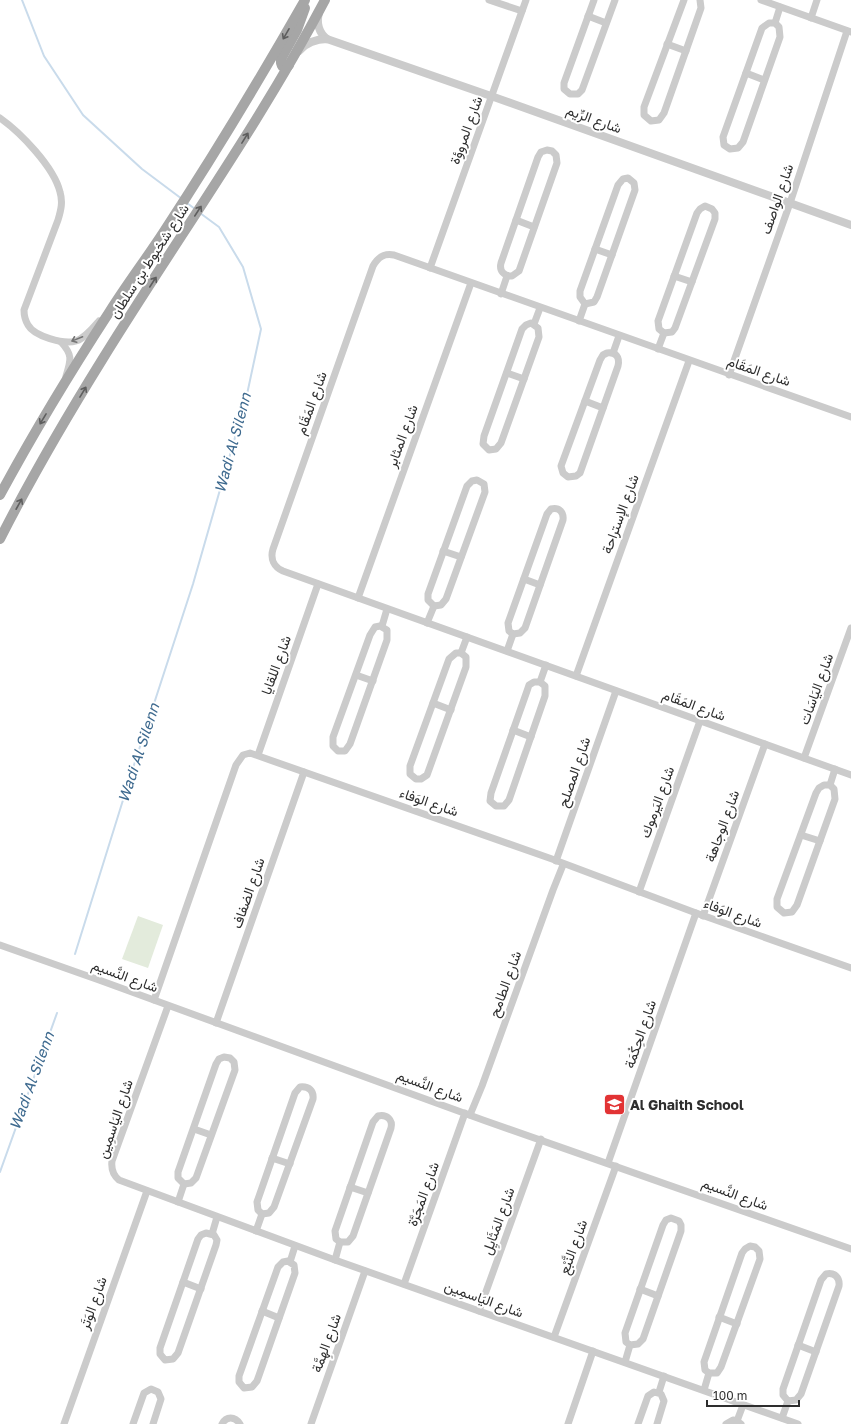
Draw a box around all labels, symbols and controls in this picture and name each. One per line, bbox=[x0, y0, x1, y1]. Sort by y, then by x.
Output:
one-way arrow bbox=[281, 28, 289, 40]
street label: شارع المروؤة bbox=[445, 93, 489, 167]
street label: شارع الرِّيم bbox=[563, 101, 624, 139]
one-way arrow bbox=[241, 132, 249, 144]
street label: شارع الواصف bbox=[757, 161, 799, 237]
street label: شارع شخبوط بن سلطان bbox=[105, 200, 194, 323]
one-way arrow bbox=[194, 206, 202, 217]
one-way arrow bbox=[149, 276, 157, 288]
one-way arrow bbox=[71, 336, 83, 344]
street label: شارع المَقَام bbox=[724, 352, 793, 392]
street label: شارع المَقَام bbox=[291, 369, 333, 438]
one-way arrow bbox=[79, 387, 87, 398]
water label: Wadi Al Silenn bbox=[210, 390, 254, 495]
street label: شارع المثابر bbox=[382, 402, 424, 471]
one-way arrow bbox=[38, 413, 46, 425]
street label: شارع الإستراحة bbox=[597, 472, 645, 557]
one-way arrow bbox=[15, 499, 23, 511]
street label: شارع اللقايا bbox=[257, 633, 297, 698]
street label: شارع اليَاسَات bbox=[795, 651, 839, 728]
street label: شارع المَقَام bbox=[659, 685, 728, 727]
water label: Wadi Al Silenn bbox=[114, 700, 163, 804]
street label: شارع المصلح bbox=[554, 735, 596, 810]
street label: شارع اليَرموك bbox=[636, 764, 680, 841]
street label: شارع الوَفاء bbox=[397, 784, 461, 822]
street label: شارع الوجاهة bbox=[701, 788, 745, 865]
street label: شارع الضفاف bbox=[227, 855, 270, 931]
street label: شارع الوَفاء bbox=[701, 894, 765, 934]
street label: شارع الطامح bbox=[485, 948, 527, 1020]
street label: شارع النَّسيم bbox=[89, 956, 161, 998]
street label: شارع الحِكْمَة bbox=[620, 998, 662, 1071]
water label: Wadi Al Silenn bbox=[5, 1028, 57, 1132]
street label: شارع النَّسيم bbox=[394, 1066, 466, 1108]
street label: شارع اليَاسمِين bbox=[93, 1077, 139, 1162]
school or university icon: Al Ghaith School bbox=[602, 1092, 628, 1118]
place label: Al Ghaith School bbox=[630, 1096, 744, 1113]
street label: شارع المَجَرَّة bbox=[403, 1159, 445, 1229]
street label: شارع النَّسيم bbox=[699, 1174, 771, 1216]
street label: شارع المَثَايِل bbox=[478, 1185, 520, 1258]
street label: شارع النَّبْع bbox=[555, 1217, 593, 1278]
street label: شارع الوَتَر bbox=[75, 1274, 113, 1333]
street label: شارع اليَاسمِين bbox=[442, 1276, 526, 1323]
street label: شارع الهِمَّة bbox=[307, 1311, 348, 1376]
scale bar bbox=[707, 1382, 799, 1408]
text: 100 m bbox=[713, 1388, 747, 1403]

